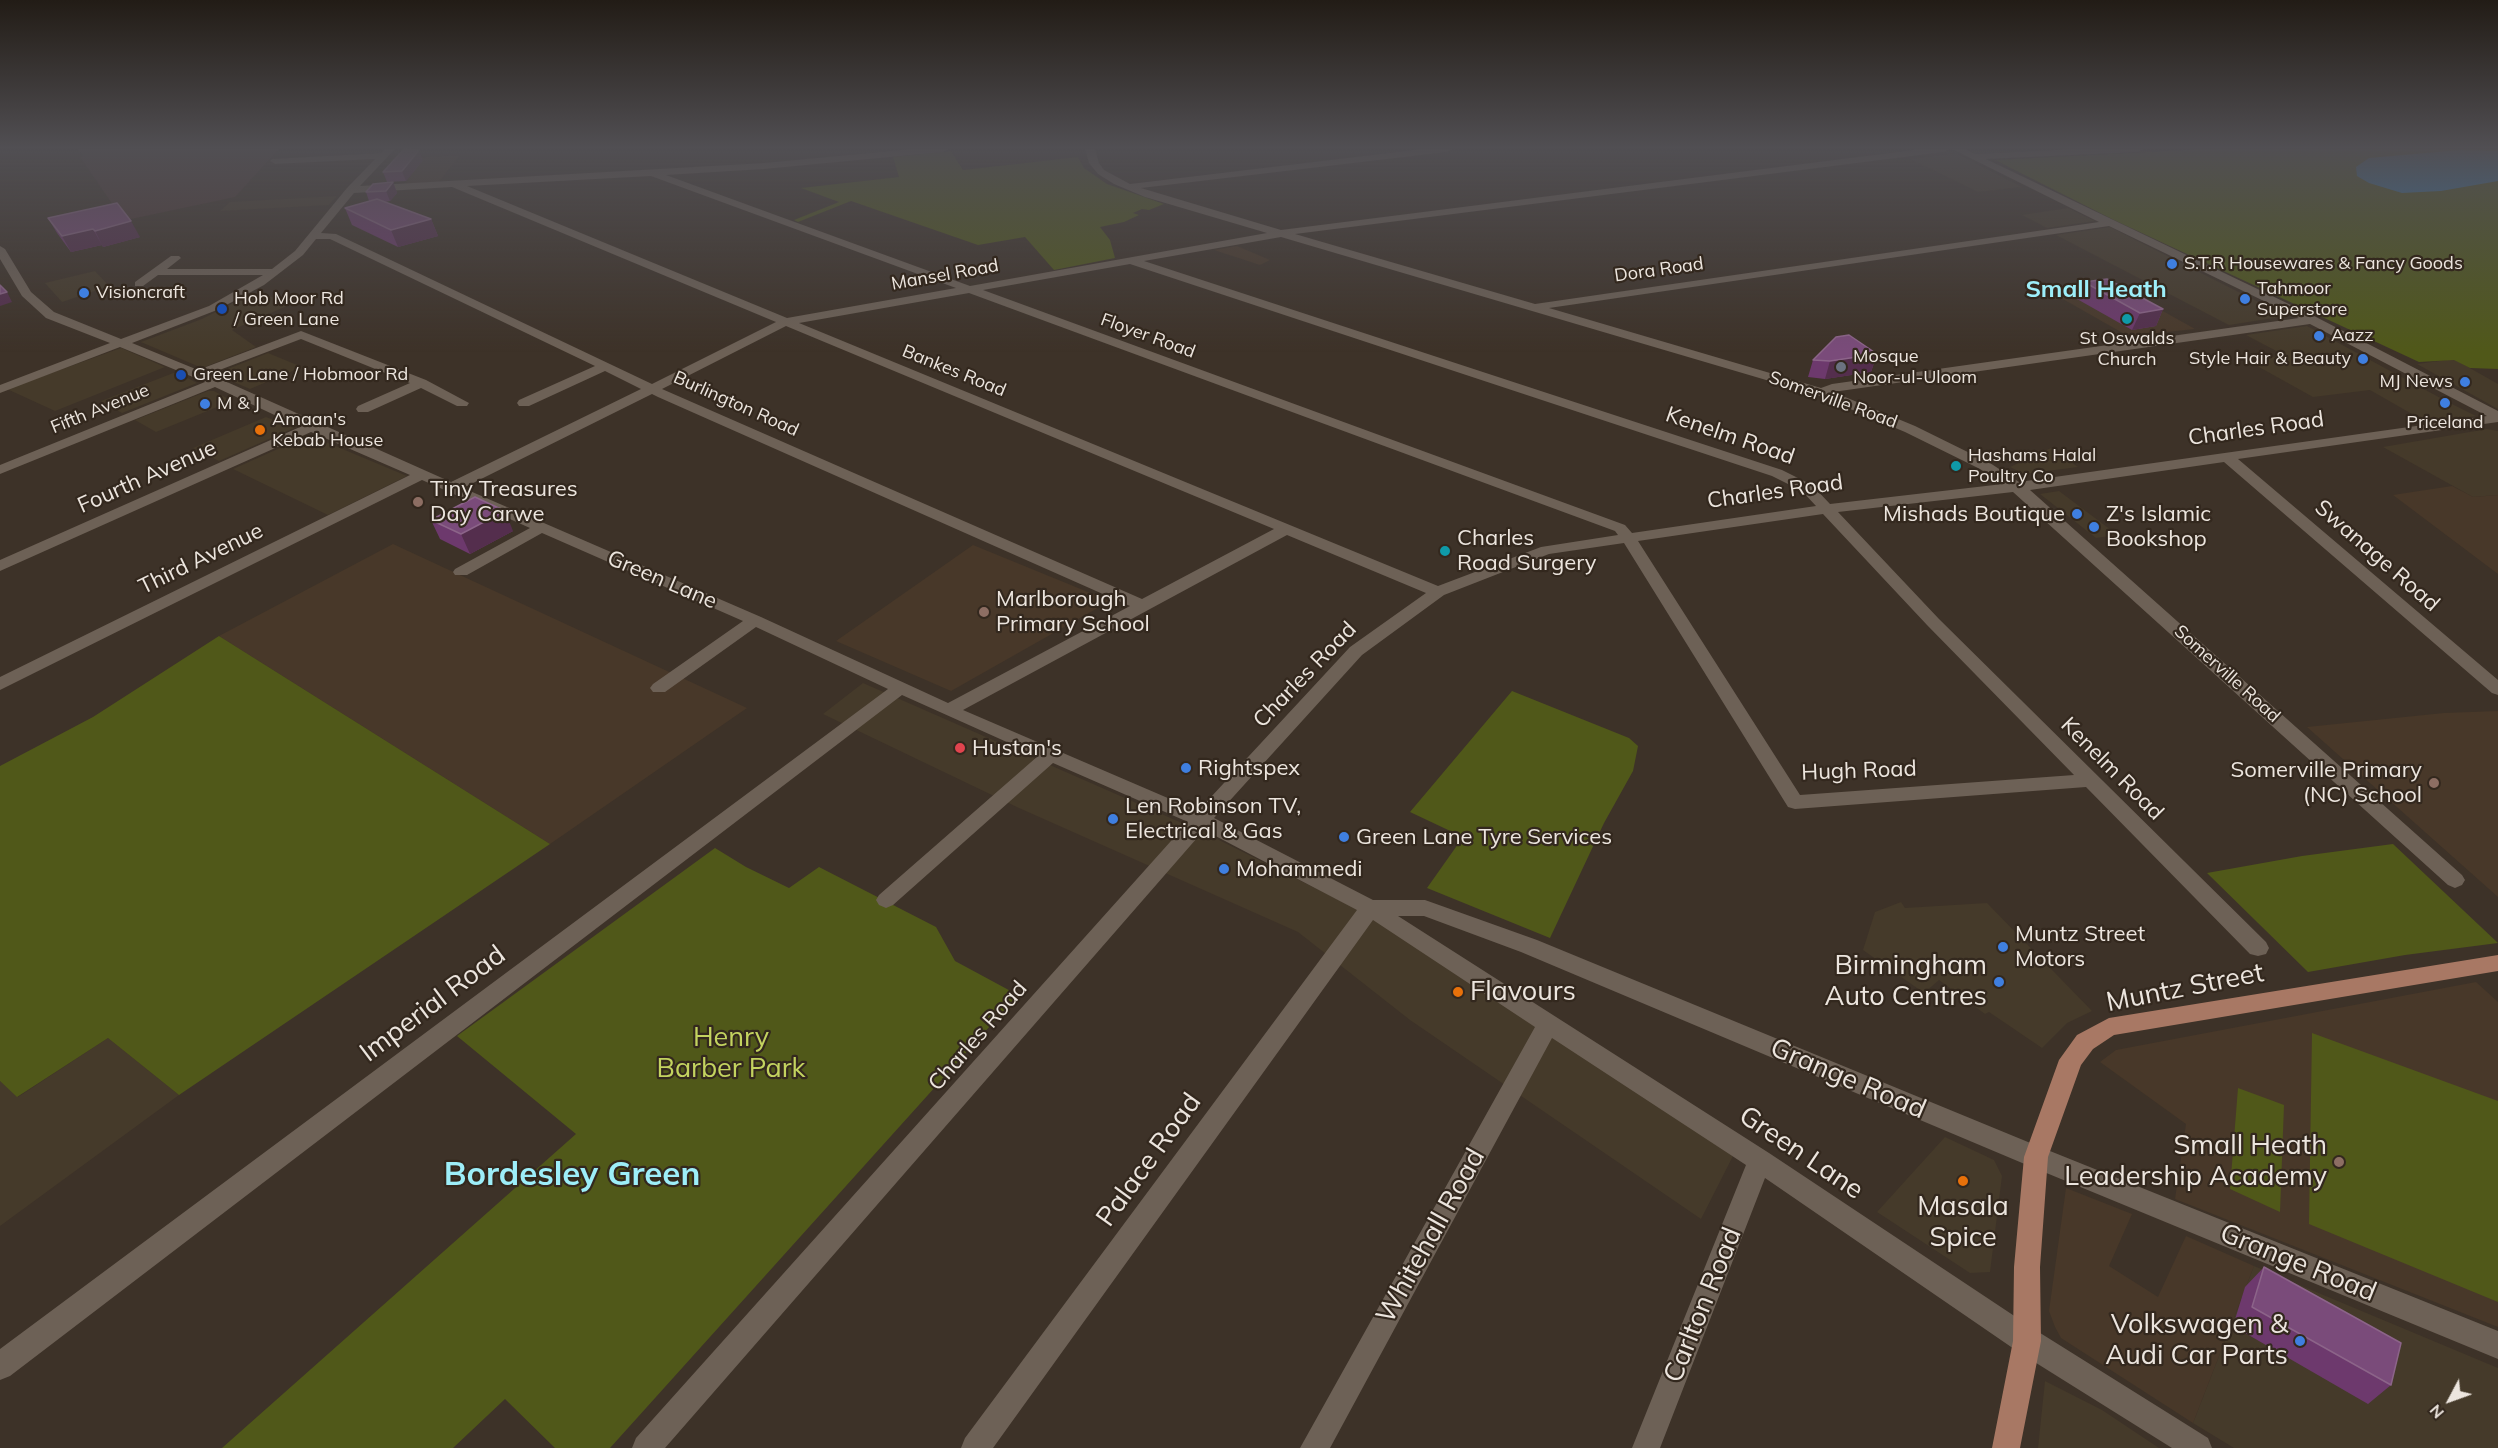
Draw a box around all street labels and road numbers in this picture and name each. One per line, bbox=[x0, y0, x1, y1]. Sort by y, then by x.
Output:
street label: Dora Road bbox=[1613, 253, 1705, 287]
street label: Mansel Road bbox=[890, 255, 1000, 295]
street label: Floyer Road bbox=[1098, 309, 1198, 363]
street label: Bankes Road bbox=[899, 340, 1009, 402]
street label: Burlington Road bbox=[670, 367, 802, 441]
street label: Somerville Road bbox=[1766, 367, 1900, 433]
street label: Fifth Avenue bbox=[48, 379, 152, 439]
street label: Kenelm Road bbox=[1662, 402, 1798, 470]
street label: Charles Road bbox=[2186, 406, 2326, 452]
street label: Fourth Avenue bbox=[74, 435, 220, 519]
street label: Charles Road bbox=[1705, 469, 1845, 515]
street label: Swanage Road bbox=[2309, 495, 2445, 617]
street label: Third Avenue bbox=[135, 518, 267, 600]
street label: Green Lane bbox=[603, 545, 721, 615]
street label: Charles Road bbox=[1248, 617, 1362, 733]
street label: Somerville Road bbox=[2170, 621, 2284, 727]
street label: Kenelm Road bbox=[2055, 712, 2169, 826]
street label: Hugh Road bbox=[1801, 756, 1917, 786]
street label: Imperial Road bbox=[354, 939, 512, 1069]
street label: Muntz Street bbox=[2104, 957, 2266, 1019]
street label: Charles Road bbox=[923, 976, 1033, 1096]
street label: Grange Road bbox=[1765, 1032, 1931, 1126]
street label: Palace Road bbox=[1090, 1087, 1208, 1233]
street label: Green Lane bbox=[1733, 1100, 1869, 1206]
street label: Whitehall Road bbox=[1370, 1143, 1492, 1329]
street label: Grange Road bbox=[2215, 1217, 2381, 1309]
street label: Carlton Road bbox=[1657, 1223, 1749, 1387]

